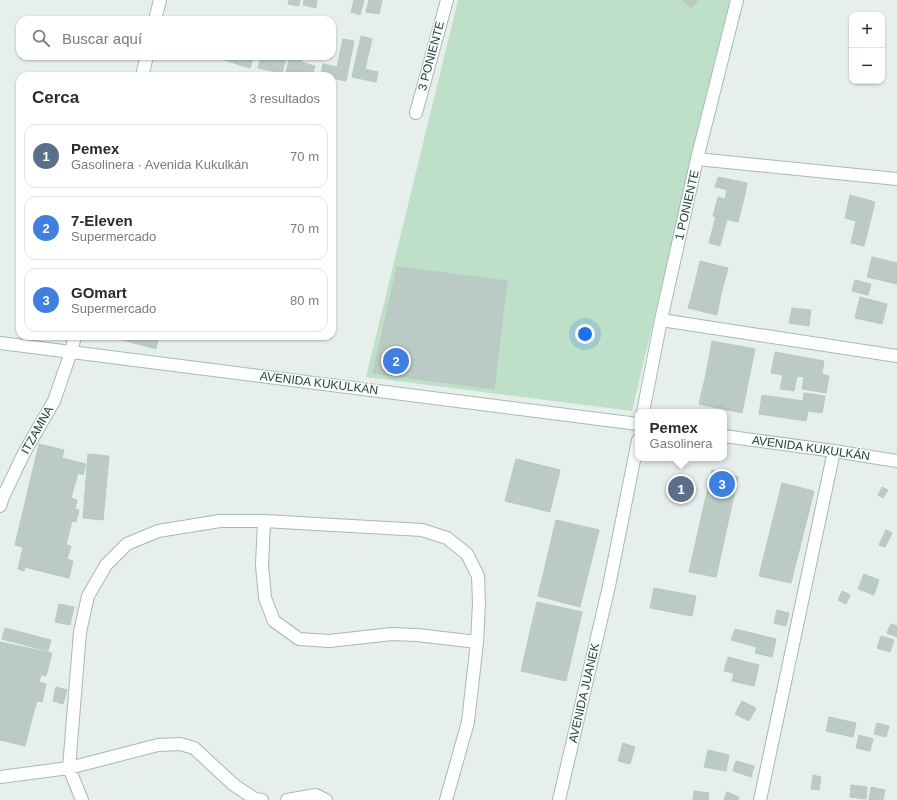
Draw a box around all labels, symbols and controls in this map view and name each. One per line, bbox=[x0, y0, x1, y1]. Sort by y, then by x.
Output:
map controls bbox=[849, 12, 885, 84]
button: + bbox=[849, 12, 885, 48]
search box bbox=[16, 16, 336, 60]
street label: 3 PONIENTE bbox=[415, 20, 447, 92]
icon: search bbox=[30, 27, 52, 49]
text: Buscar aquí bbox=[62, 30, 142, 47]
button: − bbox=[849, 48, 885, 84]
text: Cerca bbox=[32, 88, 79, 107]
text: 3 resultados bbox=[249, 91, 320, 106]
text: Pemex bbox=[71, 140, 119, 157]
text: 1 bbox=[42, 149, 50, 164]
text: 70 m bbox=[290, 149, 319, 164]
text: Gasolinera · Avenida Kukulkán bbox=[71, 157, 249, 172]
street label: 1 PONIENTE bbox=[672, 169, 702, 241]
text: 7-Eleven bbox=[71, 212, 133, 229]
text: 2 bbox=[42, 221, 50, 236]
text: 70 m bbox=[290, 221, 319, 236]
text: Supermercado bbox=[71, 229, 156, 244]
text: GOmart bbox=[71, 284, 127, 301]
text: 3 bbox=[42, 293, 50, 308]
text: 80 m bbox=[290, 293, 319, 308]
text: Supermercado bbox=[71, 301, 156, 316]
your location bbox=[575, 324, 595, 344]
pin: 2 bbox=[383, 346, 409, 376]
street label: AVENIDA KUKULKÁN bbox=[259, 368, 379, 397]
street label: ITZAMNA bbox=[18, 404, 56, 456]
popup bbox=[635, 409, 727, 461]
text: Pemex bbox=[650, 419, 698, 436]
street label: AVENIDA KUKULKÁN bbox=[751, 432, 871, 463]
text: Gasolinera bbox=[650, 436, 712, 451]
pin: 3 bbox=[709, 469, 735, 499]
pin: 1 bbox=[668, 474, 694, 504]
street label: AVENIDA JUANEK bbox=[566, 642, 602, 744]

